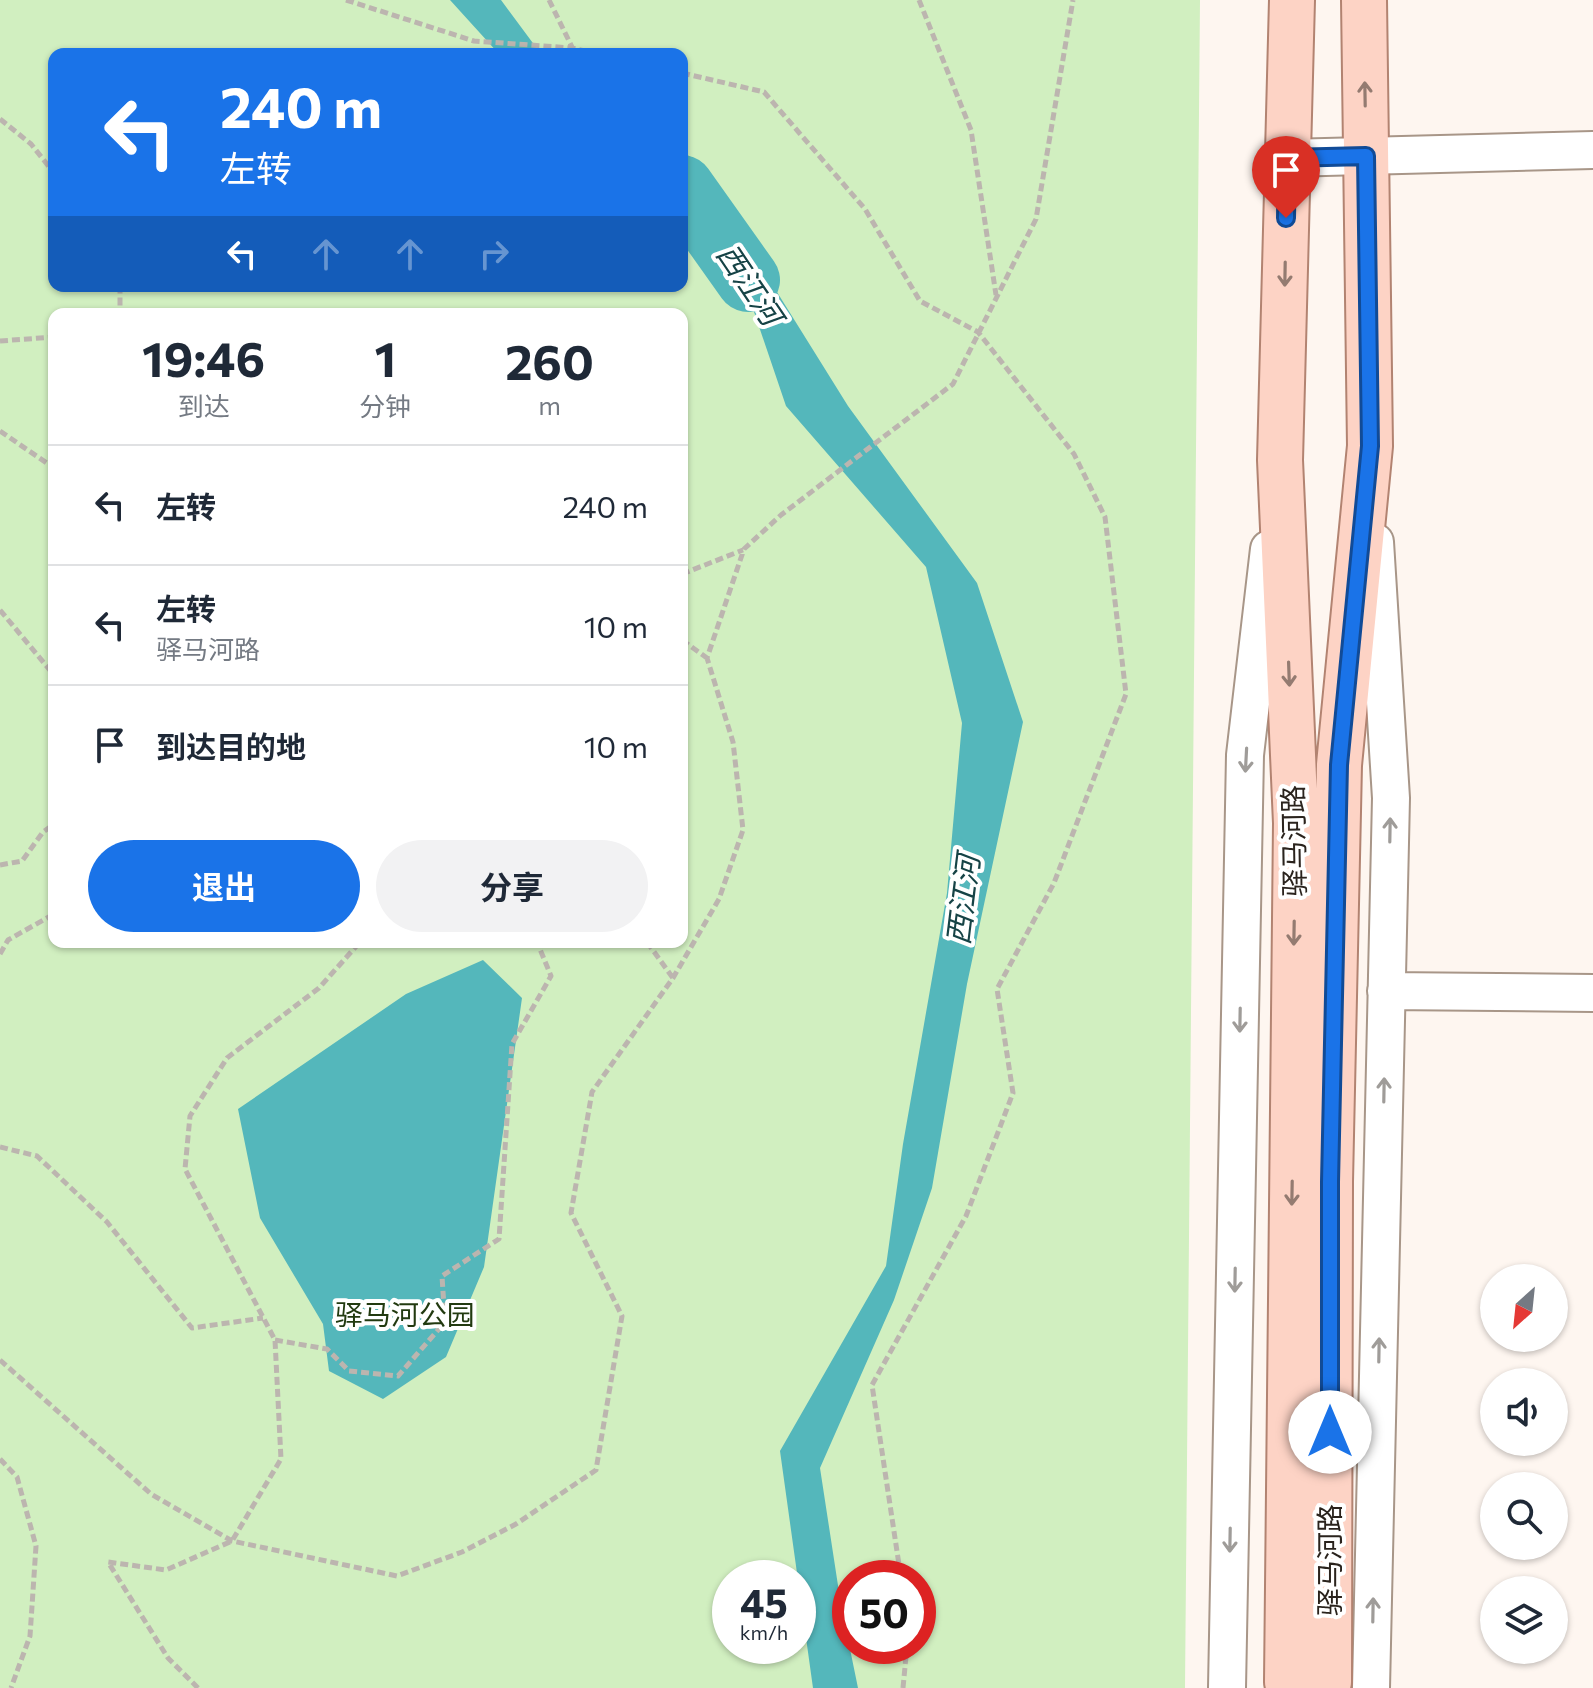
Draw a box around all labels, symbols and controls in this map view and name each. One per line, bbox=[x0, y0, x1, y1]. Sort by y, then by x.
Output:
text: 240 m bbox=[220, 71, 382, 140]
icon: left bbox=[88, 80, 192, 184]
one-way arrow bbox=[1358, 81, 1373, 108]
pin bbox=[1252, 136, 1320, 218]
text: 左转 bbox=[220, 145, 292, 189]
icon: arrive bbox=[1264, 148, 1308, 192]
icon: left bbox=[220, 232, 264, 276]
icon: ahead bbox=[304, 232, 348, 276]
icon: ahead bbox=[388, 232, 432, 276]
icon: right bbox=[472, 232, 516, 276]
water label: 西江河 bbox=[711, 236, 794, 335]
one-way arrow bbox=[1277, 260, 1292, 287]
text: 19:46 bbox=[142, 328, 265, 387]
text: 1 bbox=[374, 328, 396, 387]
text: 260 bbox=[505, 331, 594, 390]
text: m bbox=[538, 389, 561, 420]
text: 到达 bbox=[178, 390, 230, 421]
text: 分钟 bbox=[359, 390, 411, 421]
icon: left bbox=[88, 483, 132, 527]
text: 左转 bbox=[156, 487, 216, 524]
text: 240 m bbox=[562, 487, 648, 524]
text: 左转 bbox=[156, 589, 216, 626]
icon: left bbox=[88, 603, 132, 647]
text: 10 m bbox=[584, 607, 648, 644]
text: 驿马河路 bbox=[156, 633, 260, 664]
one-way arrow bbox=[1282, 660, 1297, 687]
icon: arrive bbox=[88, 723, 132, 767]
text: 到达目的地 bbox=[156, 727, 306, 764]
text: 10 m bbox=[584, 727, 648, 764]
one-way arrow bbox=[1238, 746, 1253, 773]
street label: 驿马河路 bbox=[1275, 785, 1311, 897]
one-way arrow bbox=[1382, 817, 1398, 844]
button: 退出 bbox=[88, 840, 360, 932]
button: 分享 bbox=[376, 840, 648, 932]
water label: 西江河 bbox=[938, 848, 986, 947]
one-way arrow bbox=[1287, 919, 1302, 946]
one-way arrow bbox=[1232, 1006, 1248, 1033]
one-way arrow bbox=[1377, 1077, 1392, 1104]
one-way arrow bbox=[1284, 1179, 1300, 1206]
north arrow bbox=[1480, 1264, 1568, 1352]
map controls bbox=[1480, 1264, 1568, 1664]
one-way arrow bbox=[1227, 1266, 1243, 1293]
park label: 驿马河公园 bbox=[335, 1297, 475, 1331]
one-way arrow bbox=[1371, 1337, 1386, 1364]
button: sound bbox=[1480, 1368, 1568, 1456]
position arrow bbox=[1288, 1390, 1372, 1474]
button: search bbox=[1480, 1472, 1568, 1560]
street label: 驿马河路 bbox=[1312, 1504, 1346, 1616]
one-way arrow bbox=[1222, 1526, 1238, 1553]
speed limit sign: 50 bbox=[832, 1560, 936, 1664]
button: layers bbox=[1480, 1576, 1568, 1664]
text: 45 bbox=[740, 1577, 788, 1626]
one-way arrow bbox=[1365, 1597, 1381, 1624]
text: km/h bbox=[740, 1620, 788, 1644]

